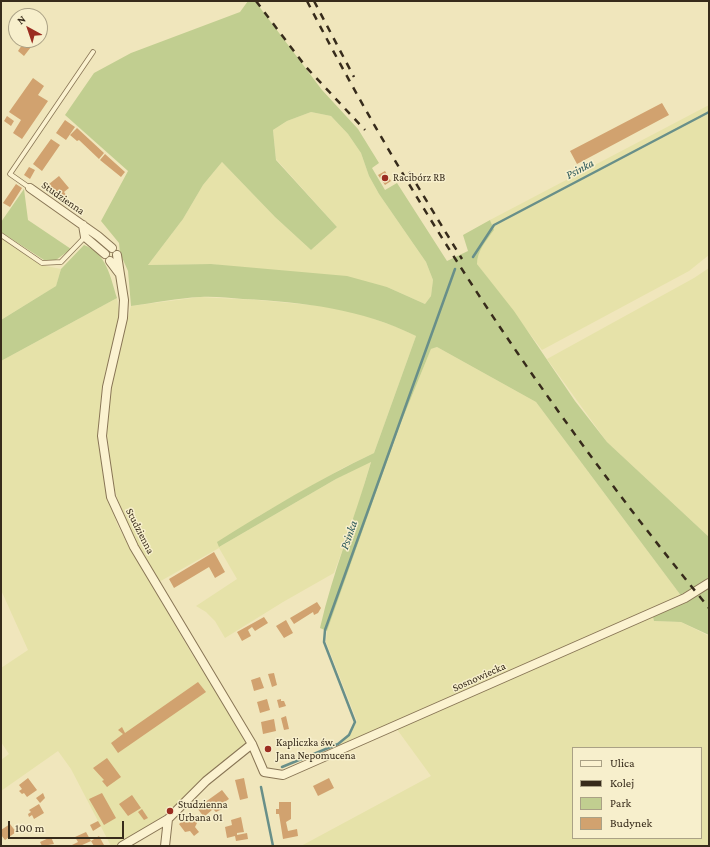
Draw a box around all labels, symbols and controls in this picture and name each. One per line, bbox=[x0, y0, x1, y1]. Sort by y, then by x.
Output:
north arrow bbox=[8, 8, 48, 48]
text: N bbox=[14, 13, 28, 27]
water label: Psinka bbox=[563, 156, 597, 182]
place label: Racibórz RB bbox=[393, 171, 445, 185]
marker: Racibórz RB bbox=[380, 173, 390, 183]
street label: Studzienna bbox=[39, 178, 87, 218]
street label: Studzienna bbox=[123, 506, 157, 556]
water label: Psinka bbox=[337, 519, 361, 551]
street label: Sosnowiecka bbox=[450, 659, 508, 695]
place label: Kapliczka św. Jana Nepomucena bbox=[276, 736, 356, 762]
marker: Kapliczka św. Jana Nepomucena bbox=[263, 744, 273, 754]
legend bbox=[572, 747, 702, 839]
text: Ulica bbox=[610, 756, 635, 770]
text: Kolej bbox=[610, 776, 634, 790]
text: Park bbox=[610, 796, 631, 810]
place label: Studzienna Urbana 01 bbox=[178, 798, 228, 824]
marker: Studzienna Urbana 01 bbox=[165, 806, 175, 816]
scale bar bbox=[10, 813, 126, 839]
text: Budynek bbox=[610, 816, 652, 830]
text: 100 m bbox=[15, 821, 44, 835]

